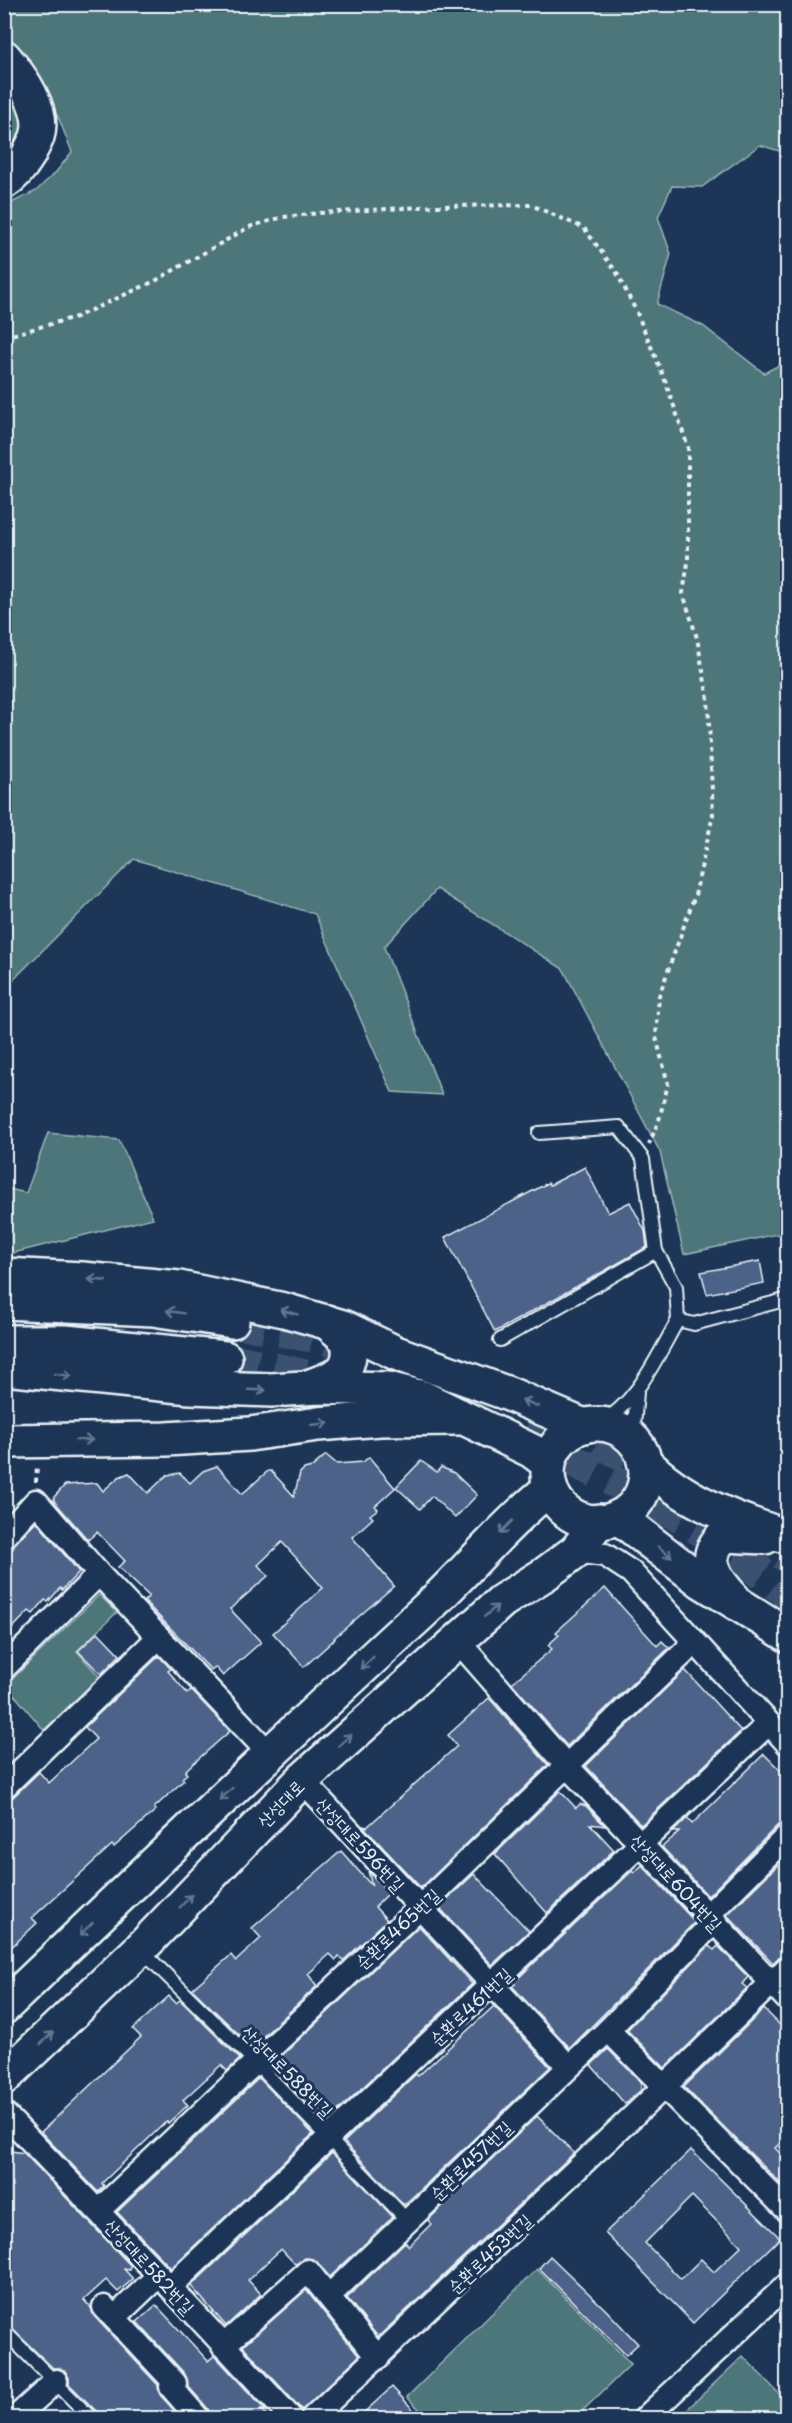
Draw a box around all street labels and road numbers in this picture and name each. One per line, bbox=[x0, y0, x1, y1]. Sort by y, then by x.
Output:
street label: 산성대로 bbox=[250, 1773, 310, 1833]
street label: 산성대로596번길 bbox=[310, 1791, 412, 1898]
street label: 산성대로604번길 bbox=[625, 1827, 730, 1937]
street label: 순환로465번길 bbox=[348, 1881, 446, 1975]
street label: 순환로461번길 bbox=[423, 1960, 518, 2051]
street label: 산성대로588번길 bbox=[236, 2019, 341, 2124]
street label: 순환로457번길 bbox=[423, 2113, 518, 2206]
street label: 순환로453번길 bbox=[441, 2206, 538, 2299]
street label: 산성대로582번길 bbox=[99, 2212, 202, 2320]

